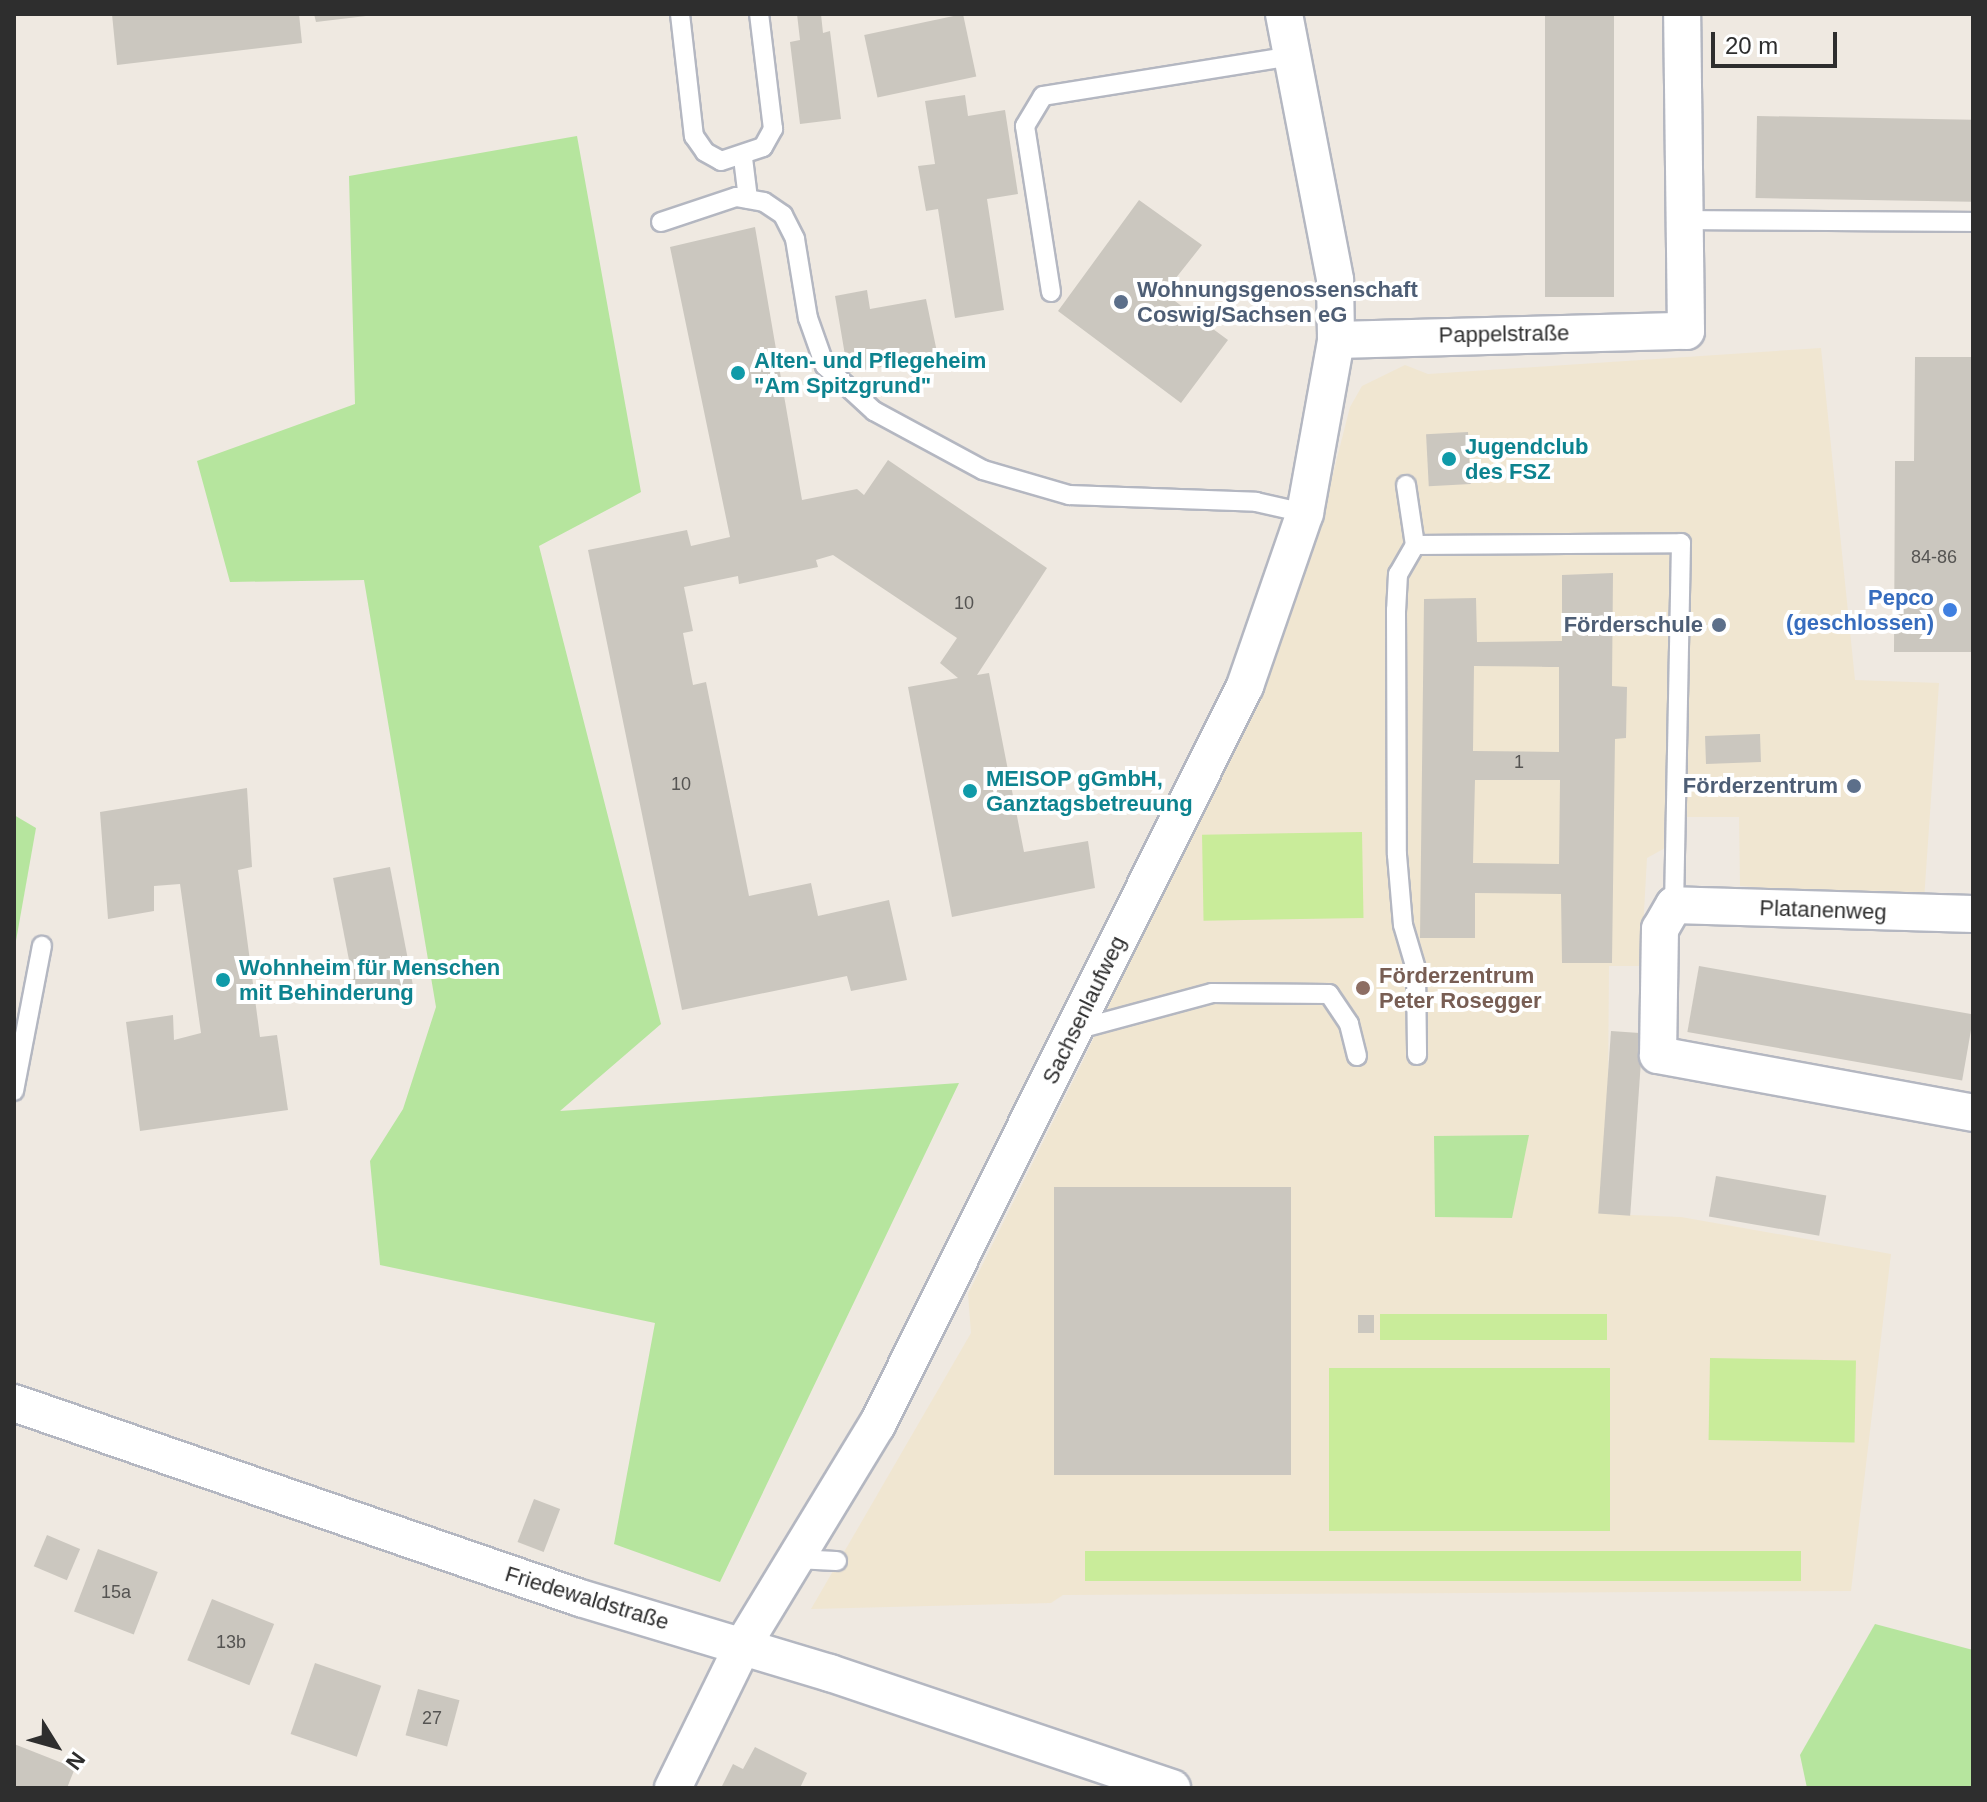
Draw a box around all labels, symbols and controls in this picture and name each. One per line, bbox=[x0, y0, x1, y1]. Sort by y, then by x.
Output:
scale bar bbox=[1715, 16, 1841, 66]
text: 20 m bbox=[1725, 32, 1778, 59]
place label: Wohnungsgenossenschaft Coswig/Sachsen eG bbox=[1137, 276, 1418, 328]
marker: Wohnungsgenossenschaft Coswig/Sachsen eG bbox=[1112, 293, 1130, 311]
street label: Pappelstraße bbox=[1438, 320, 1570, 348]
place label: Alten- und Pflegeheim "Am Spitzgrund" bbox=[754, 347, 986, 398]
marker: Alten- und Pflegeheim "Am Spitzgrund" bbox=[729, 364, 747, 382]
place label: Jugendclub des FSZ bbox=[1465, 433, 1588, 484]
marker: Jugendclub des FSZ bbox=[1440, 450, 1458, 468]
house number: 84-86 bbox=[1911, 546, 1957, 568]
place label: Pepco (geschlossen) bbox=[1786, 584, 1934, 636]
house number: 10 bbox=[954, 592, 974, 614]
marker: Pepco (geschlossen) bbox=[1941, 601, 1959, 619]
place label: Förderschule bbox=[1564, 612, 1703, 638]
marker: Förderschule bbox=[1710, 616, 1728, 634]
house number: 1 bbox=[1514, 751, 1524, 773]
place label: MEISOP gGmbH, Ganztagsbetreuung bbox=[986, 765, 1193, 816]
house number: 10 bbox=[671, 773, 691, 795]
place label: Förderzentrum bbox=[1683, 773, 1838, 799]
marker: Förderzentrum bbox=[1845, 777, 1863, 795]
marker: MEISOP gGmbH, Ganztagsbetreuung bbox=[961, 782, 979, 800]
street label: Platanenweg bbox=[1759, 895, 1887, 925]
street label: Sachsenlaufweg bbox=[1037, 932, 1131, 1088]
place label: Wohnheim für Menschen mit Behinderung bbox=[239, 954, 500, 1006]
place label: Förderzentrum Peter Rosegger bbox=[1379, 962, 1542, 1014]
marker: Wohnheim für Menschen mit Behinderung bbox=[214, 971, 232, 989]
marker: Förderzentrum Peter Rosegger bbox=[1354, 979, 1372, 997]
street label: Friedewaldstraße bbox=[502, 1561, 672, 1635]
house number: 15a bbox=[101, 1581, 131, 1603]
house number: 13b bbox=[216, 1631, 246, 1653]
north arrow bbox=[16, 1706, 96, 1786]
house number: 27 bbox=[422, 1707, 442, 1729]
text: N bbox=[61, 1747, 90, 1775]

